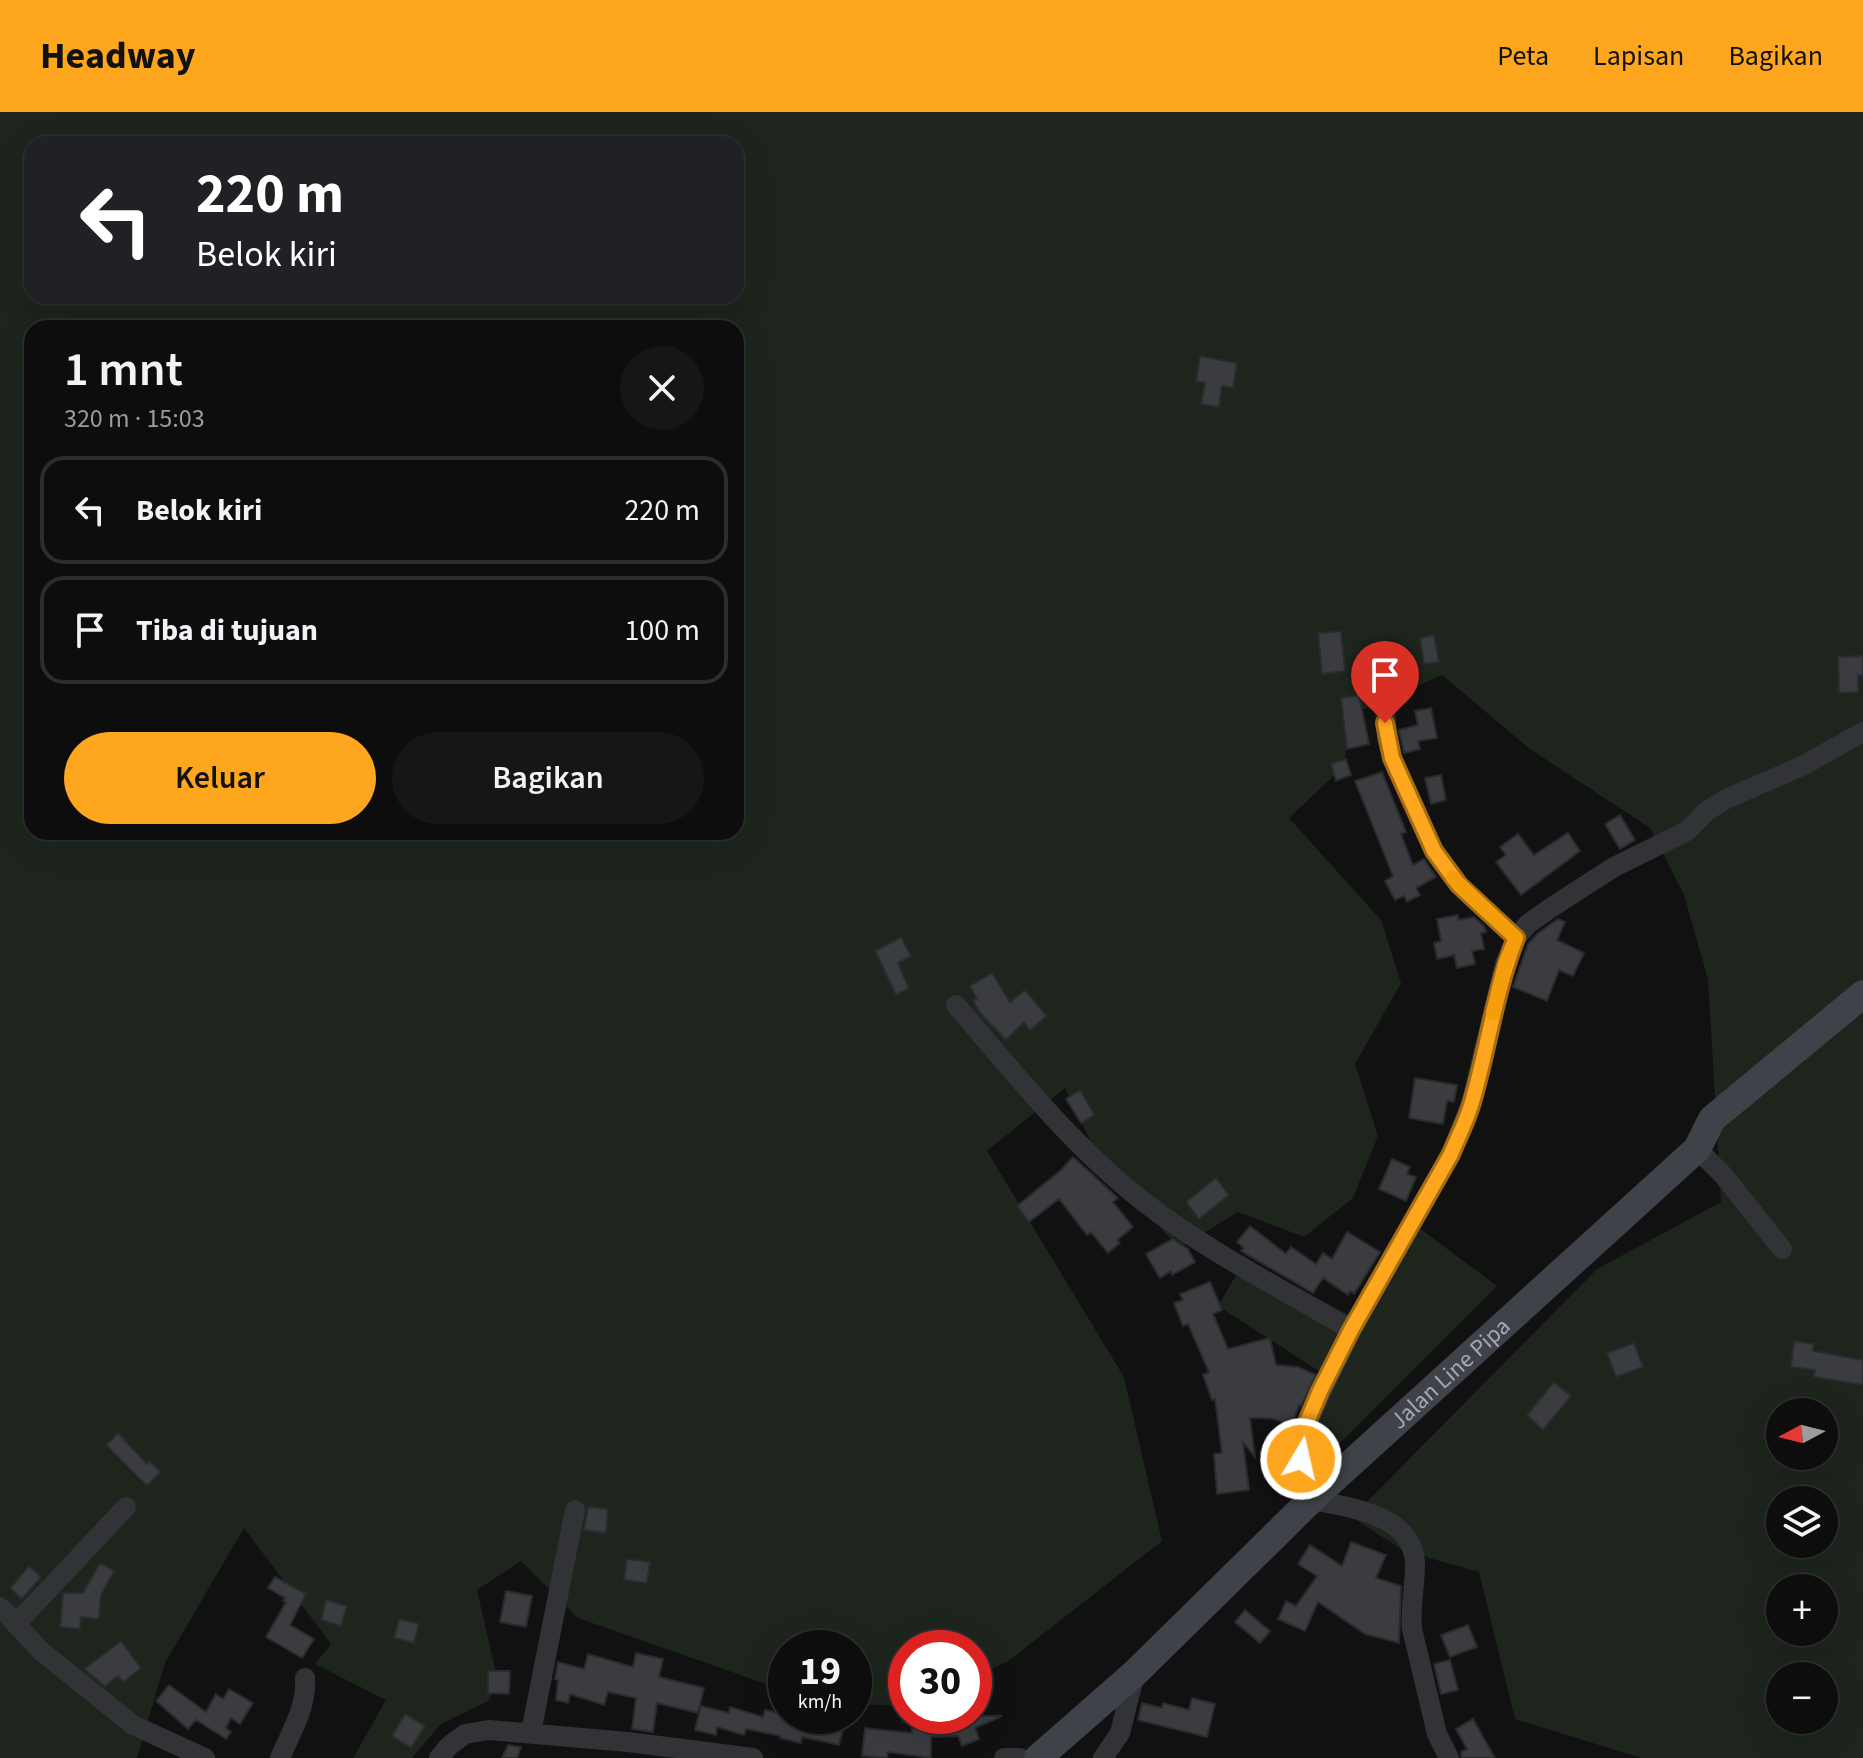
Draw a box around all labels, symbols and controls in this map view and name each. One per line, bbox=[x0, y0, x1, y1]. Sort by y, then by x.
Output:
text: Headway bbox=[40, 29, 196, 83]
text: Peta bbox=[1497, 36, 1549, 76]
text: Lapisan bbox=[1593, 36, 1684, 76]
text: Bagikan bbox=[1728, 36, 1823, 76]
text: 220 m bbox=[196, 155, 344, 234]
icon: left bbox=[64, 168, 168, 272]
text: Belok kiri bbox=[196, 229, 337, 280]
text: 1 mnt bbox=[64, 336, 183, 404]
button: close bbox=[620, 346, 704, 430]
text: 320 m · 15:03 bbox=[64, 400, 205, 437]
icon: left bbox=[68, 488, 112, 532]
text: Belok kiri bbox=[136, 489, 262, 532]
text: 220 m bbox=[624, 489, 700, 532]
icon: arrive bbox=[68, 608, 112, 652]
text: Tiba di tujuan bbox=[136, 609, 318, 652]
text: 100 m bbox=[624, 609, 700, 652]
pin bbox=[1351, 641, 1419, 723]
icon: arrive bbox=[1363, 653, 1407, 697]
button: Keluar bbox=[64, 732, 376, 824]
button: Bagikan bbox=[392, 732, 704, 824]
street label: Jalan Line Pipa bbox=[1383, 1310, 1518, 1438]
north arrow bbox=[1766, 1398, 1838, 1470]
map controls bbox=[1766, 1398, 1838, 1734]
position arrow bbox=[1259, 1417, 1343, 1501]
button: layers bbox=[1766, 1486, 1838, 1558]
button: + bbox=[1766, 1574, 1838, 1646]
speed limit sign: 30 bbox=[888, 1630, 992, 1734]
text: 19 bbox=[799, 1643, 841, 1700]
button: − bbox=[1766, 1662, 1838, 1734]
text: km/h bbox=[798, 1688, 842, 1716]

